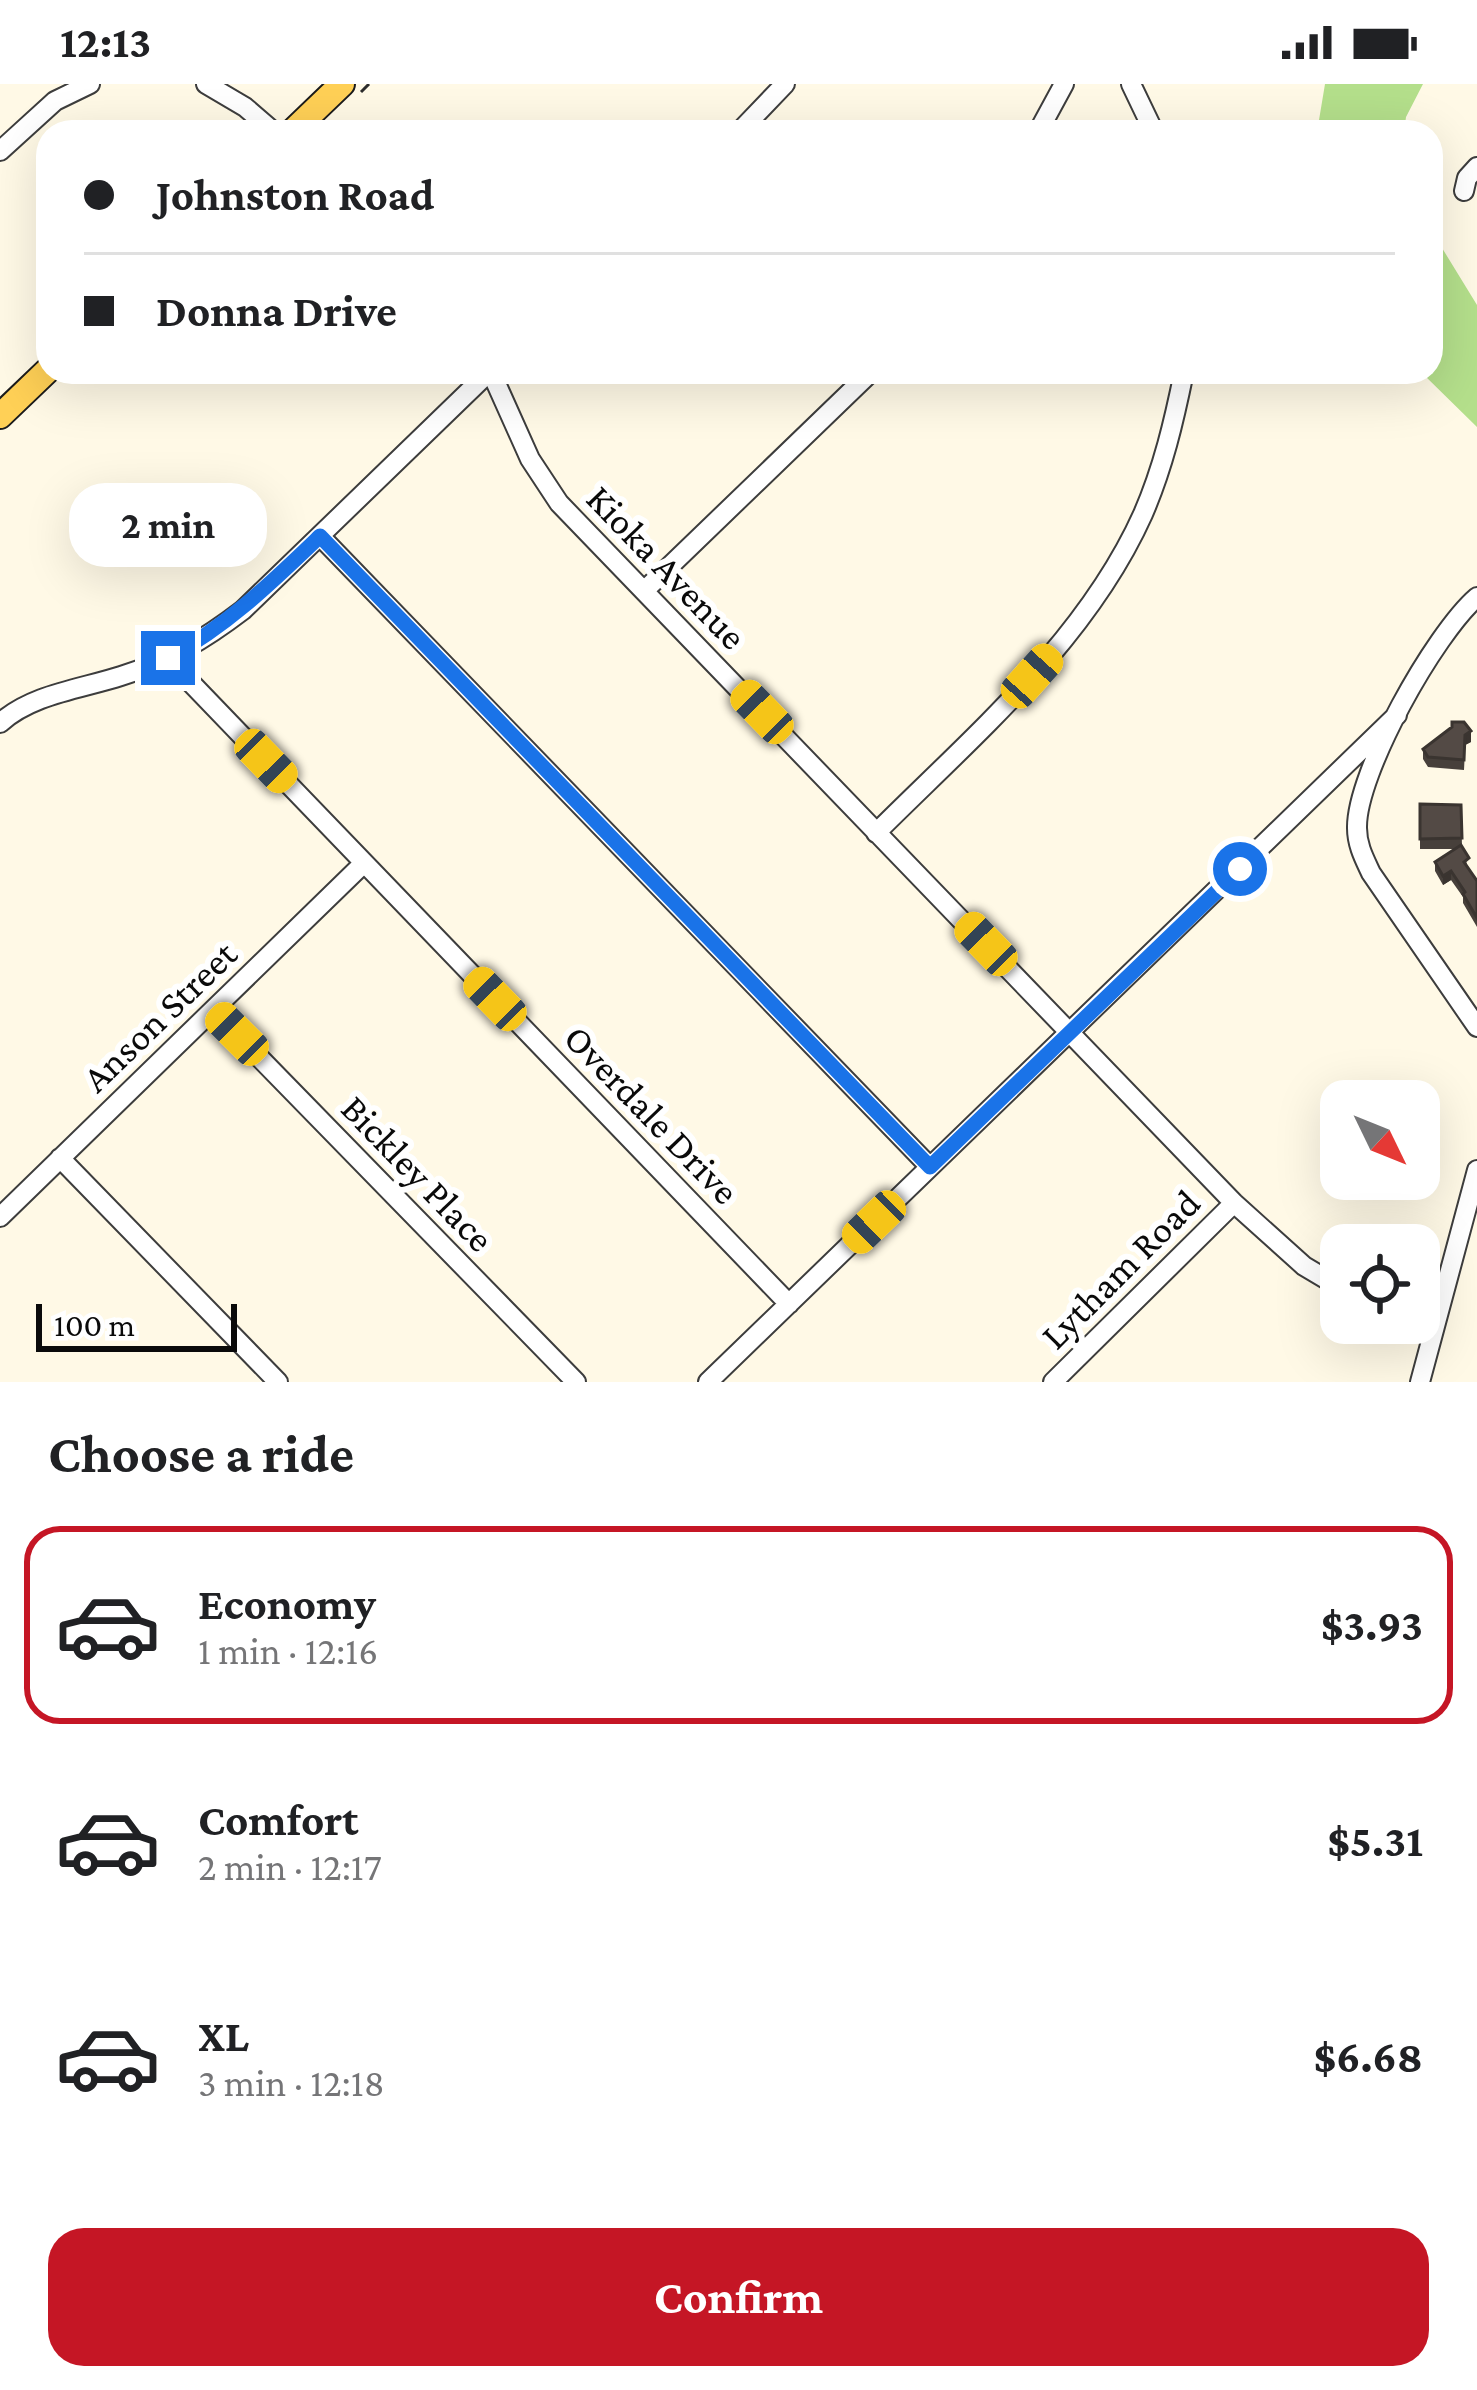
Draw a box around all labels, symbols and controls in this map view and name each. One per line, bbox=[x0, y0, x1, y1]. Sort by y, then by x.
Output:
text: 12:13 bbox=[60, 17, 151, 67]
text: Johnston Road bbox=[156, 170, 434, 220]
text: Donna Drive bbox=[156, 286, 397, 336]
street label: Kioka Avenue bbox=[578, 476, 756, 658]
callout: 2 min bbox=[69, 484, 267, 568]
text: 2 min bbox=[121, 503, 215, 546]
route end bbox=[141, 631, 195, 685]
car bbox=[995, 637, 1069, 715]
car bbox=[724, 674, 800, 750]
car bbox=[228, 723, 304, 799]
route start bbox=[1213, 842, 1267, 896]
car bbox=[948, 906, 1024, 982]
street label: Anson Street bbox=[73, 931, 246, 1100]
car bbox=[457, 961, 533, 1037]
car bbox=[199, 996, 275, 1072]
street label: Overdale Drive bbox=[556, 1016, 748, 1212]
north arrow bbox=[1320, 1080, 1440, 1200]
map controls bbox=[1320, 1080, 1440, 1344]
street label: Bickley Place bbox=[332, 1086, 503, 1260]
street label: Lytham Road bbox=[1032, 1181, 1209, 1358]
car bbox=[836, 1184, 912, 1260]
button: locate bbox=[1320, 1224, 1440, 1344]
scale bar bbox=[36, 1298, 237, 1351]
text: 100 m bbox=[54, 1306, 135, 1343]
text: Choose a ride bbox=[48, 1424, 354, 1484]
icon: car bbox=[54, 1571, 162, 1679]
text: Economy bbox=[198, 1579, 376, 1629]
text: $3.93 bbox=[1321, 1600, 1423, 1650]
text: 1 min · 12:16 bbox=[198, 1629, 378, 1672]
icon: car bbox=[54, 1787, 162, 1895]
text: Comfort bbox=[198, 1795, 359, 1845]
text: $5.31 bbox=[1327, 1816, 1423, 1866]
text: 2 min · 12:17 bbox=[198, 1845, 382, 1888]
icon: car bbox=[54, 2003, 162, 2111]
text: XL bbox=[198, 2011, 249, 2061]
text: $6.68 bbox=[1314, 2032, 1423, 2082]
text: 3 min · 12:18 bbox=[198, 2061, 385, 2104]
button: Confirm bbox=[48, 2228, 1429, 2366]

